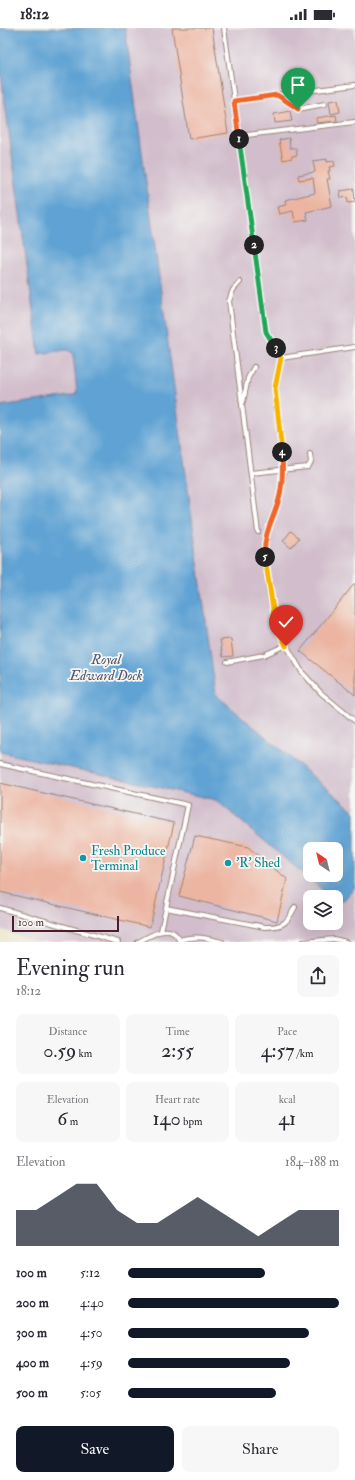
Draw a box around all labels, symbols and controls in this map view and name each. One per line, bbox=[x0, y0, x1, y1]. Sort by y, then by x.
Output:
text: 18:12 bbox=[20, 5, 49, 24]
pin bbox=[281, 68, 315, 109]
icon: arrive bbox=[287, 74, 309, 96]
pin: 1 bbox=[229, 129, 249, 149]
text: 1 bbox=[237, 132, 241, 145]
pin: 2 bbox=[244, 235, 264, 255]
text: 2 bbox=[251, 238, 257, 251]
pin: 3 bbox=[266, 338, 286, 358]
text: 3 bbox=[274, 341, 278, 354]
pin: 4 bbox=[272, 442, 292, 462]
text: 4 bbox=[279, 445, 285, 458]
pin: 5 bbox=[255, 547, 275, 567]
text: 5 bbox=[263, 550, 267, 563]
pin bbox=[269, 605, 303, 646]
icon: check bbox=[275, 611, 297, 633]
water label: Royal Edward Dock bbox=[68, 651, 143, 684]
north arrow bbox=[303, 842, 343, 882]
map controls bbox=[303, 842, 343, 930]
place label: Fresh Produce Terminal bbox=[91, 843, 166, 874]
marker: Fresh Produce Terminal bbox=[78, 853, 88, 863]
place label: 'R' Shed bbox=[236, 855, 281, 871]
marker: 'R' Shed bbox=[223, 858, 233, 868]
button: layers bbox=[303, 890, 343, 930]
scale bar bbox=[12, 914, 119, 933]
text: 100 m bbox=[18, 916, 44, 929]
text: Evening run bbox=[16, 954, 125, 982]
button: share bbox=[297, 955, 339, 997]
text: 18:12 bbox=[16, 983, 41, 999]
text: Distance bbox=[49, 1025, 87, 1038]
text: Time bbox=[165, 1025, 190, 1038]
text: Pace bbox=[277, 1025, 297, 1038]
text: 0.59 bbox=[43, 1038, 76, 1063]
text: 2:55 bbox=[161, 1038, 194, 1063]
text: 4:57 bbox=[261, 1038, 295, 1063]
text: km bbox=[76, 1047, 92, 1060]
text: /km bbox=[295, 1047, 313, 1060]
text: Elevation bbox=[47, 1093, 89, 1106]
text: Heart rate bbox=[155, 1093, 200, 1106]
text: kcal bbox=[279, 1093, 296, 1106]
text: 6 bbox=[57, 1106, 67, 1131]
text: 140 bbox=[152, 1106, 181, 1131]
text: 41 bbox=[278, 1106, 296, 1131]
text: m bbox=[67, 1115, 78, 1128]
text: bpm bbox=[181, 1115, 202, 1128]
text: Elevation bbox=[16, 1154, 66, 1170]
text: 184–188 m bbox=[285, 1154, 339, 1170]
text: 100 m bbox=[16, 1265, 47, 1281]
text: 5:12 bbox=[80, 1265, 100, 1281]
text: 200 m bbox=[16, 1295, 49, 1311]
text: 4:40 bbox=[80, 1295, 104, 1311]
text: 300 m bbox=[16, 1325, 47, 1341]
text: 4:50 bbox=[80, 1325, 103, 1341]
text: 400 m bbox=[16, 1355, 49, 1371]
text: 4:59 bbox=[80, 1355, 103, 1371]
text: 500 m bbox=[16, 1385, 48, 1401]
text: 5:05 bbox=[80, 1385, 101, 1401]
button: Save bbox=[16, 1426, 174, 1472]
button: Share bbox=[182, 1426, 339, 1472]

